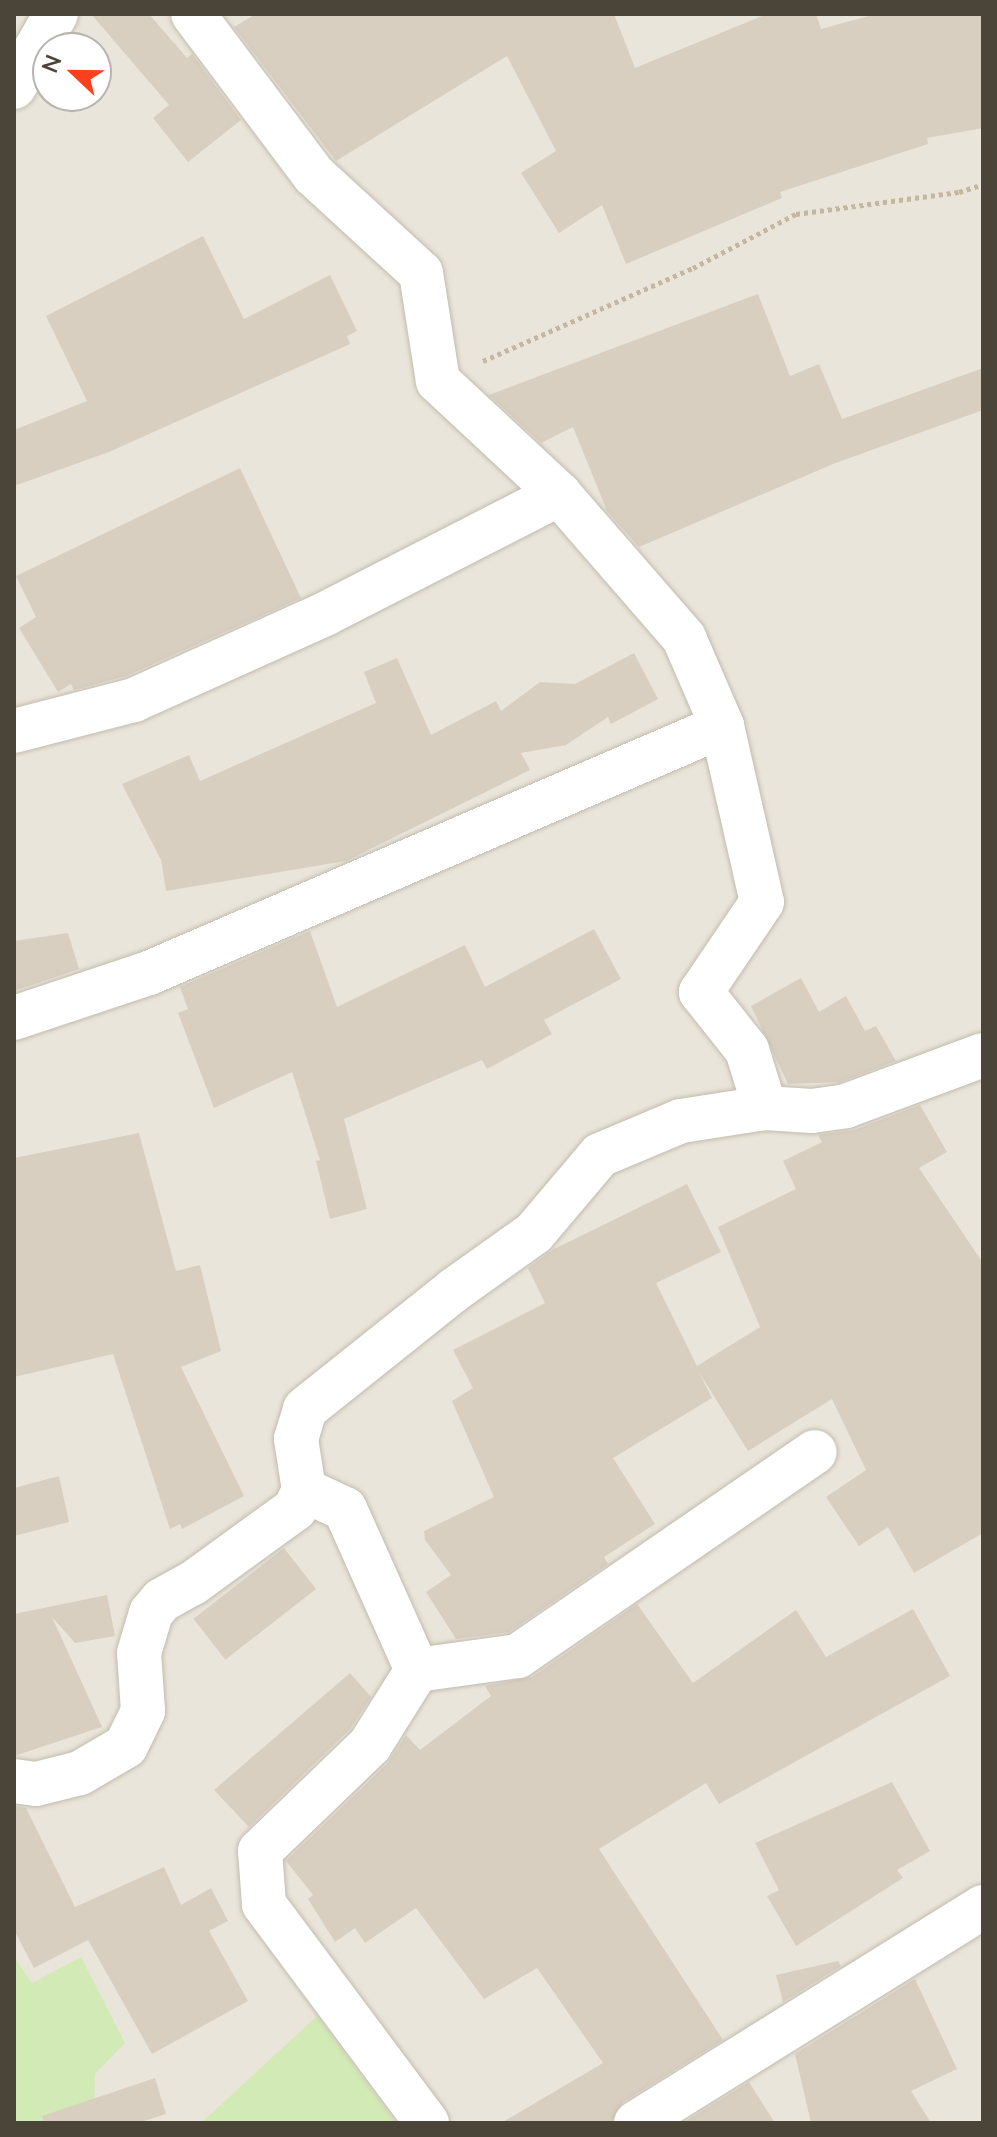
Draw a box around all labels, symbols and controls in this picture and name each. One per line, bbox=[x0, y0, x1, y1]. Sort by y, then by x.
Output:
north arrow bbox=[32, 32, 112, 112]
text: N bbox=[35, 51, 67, 76]

